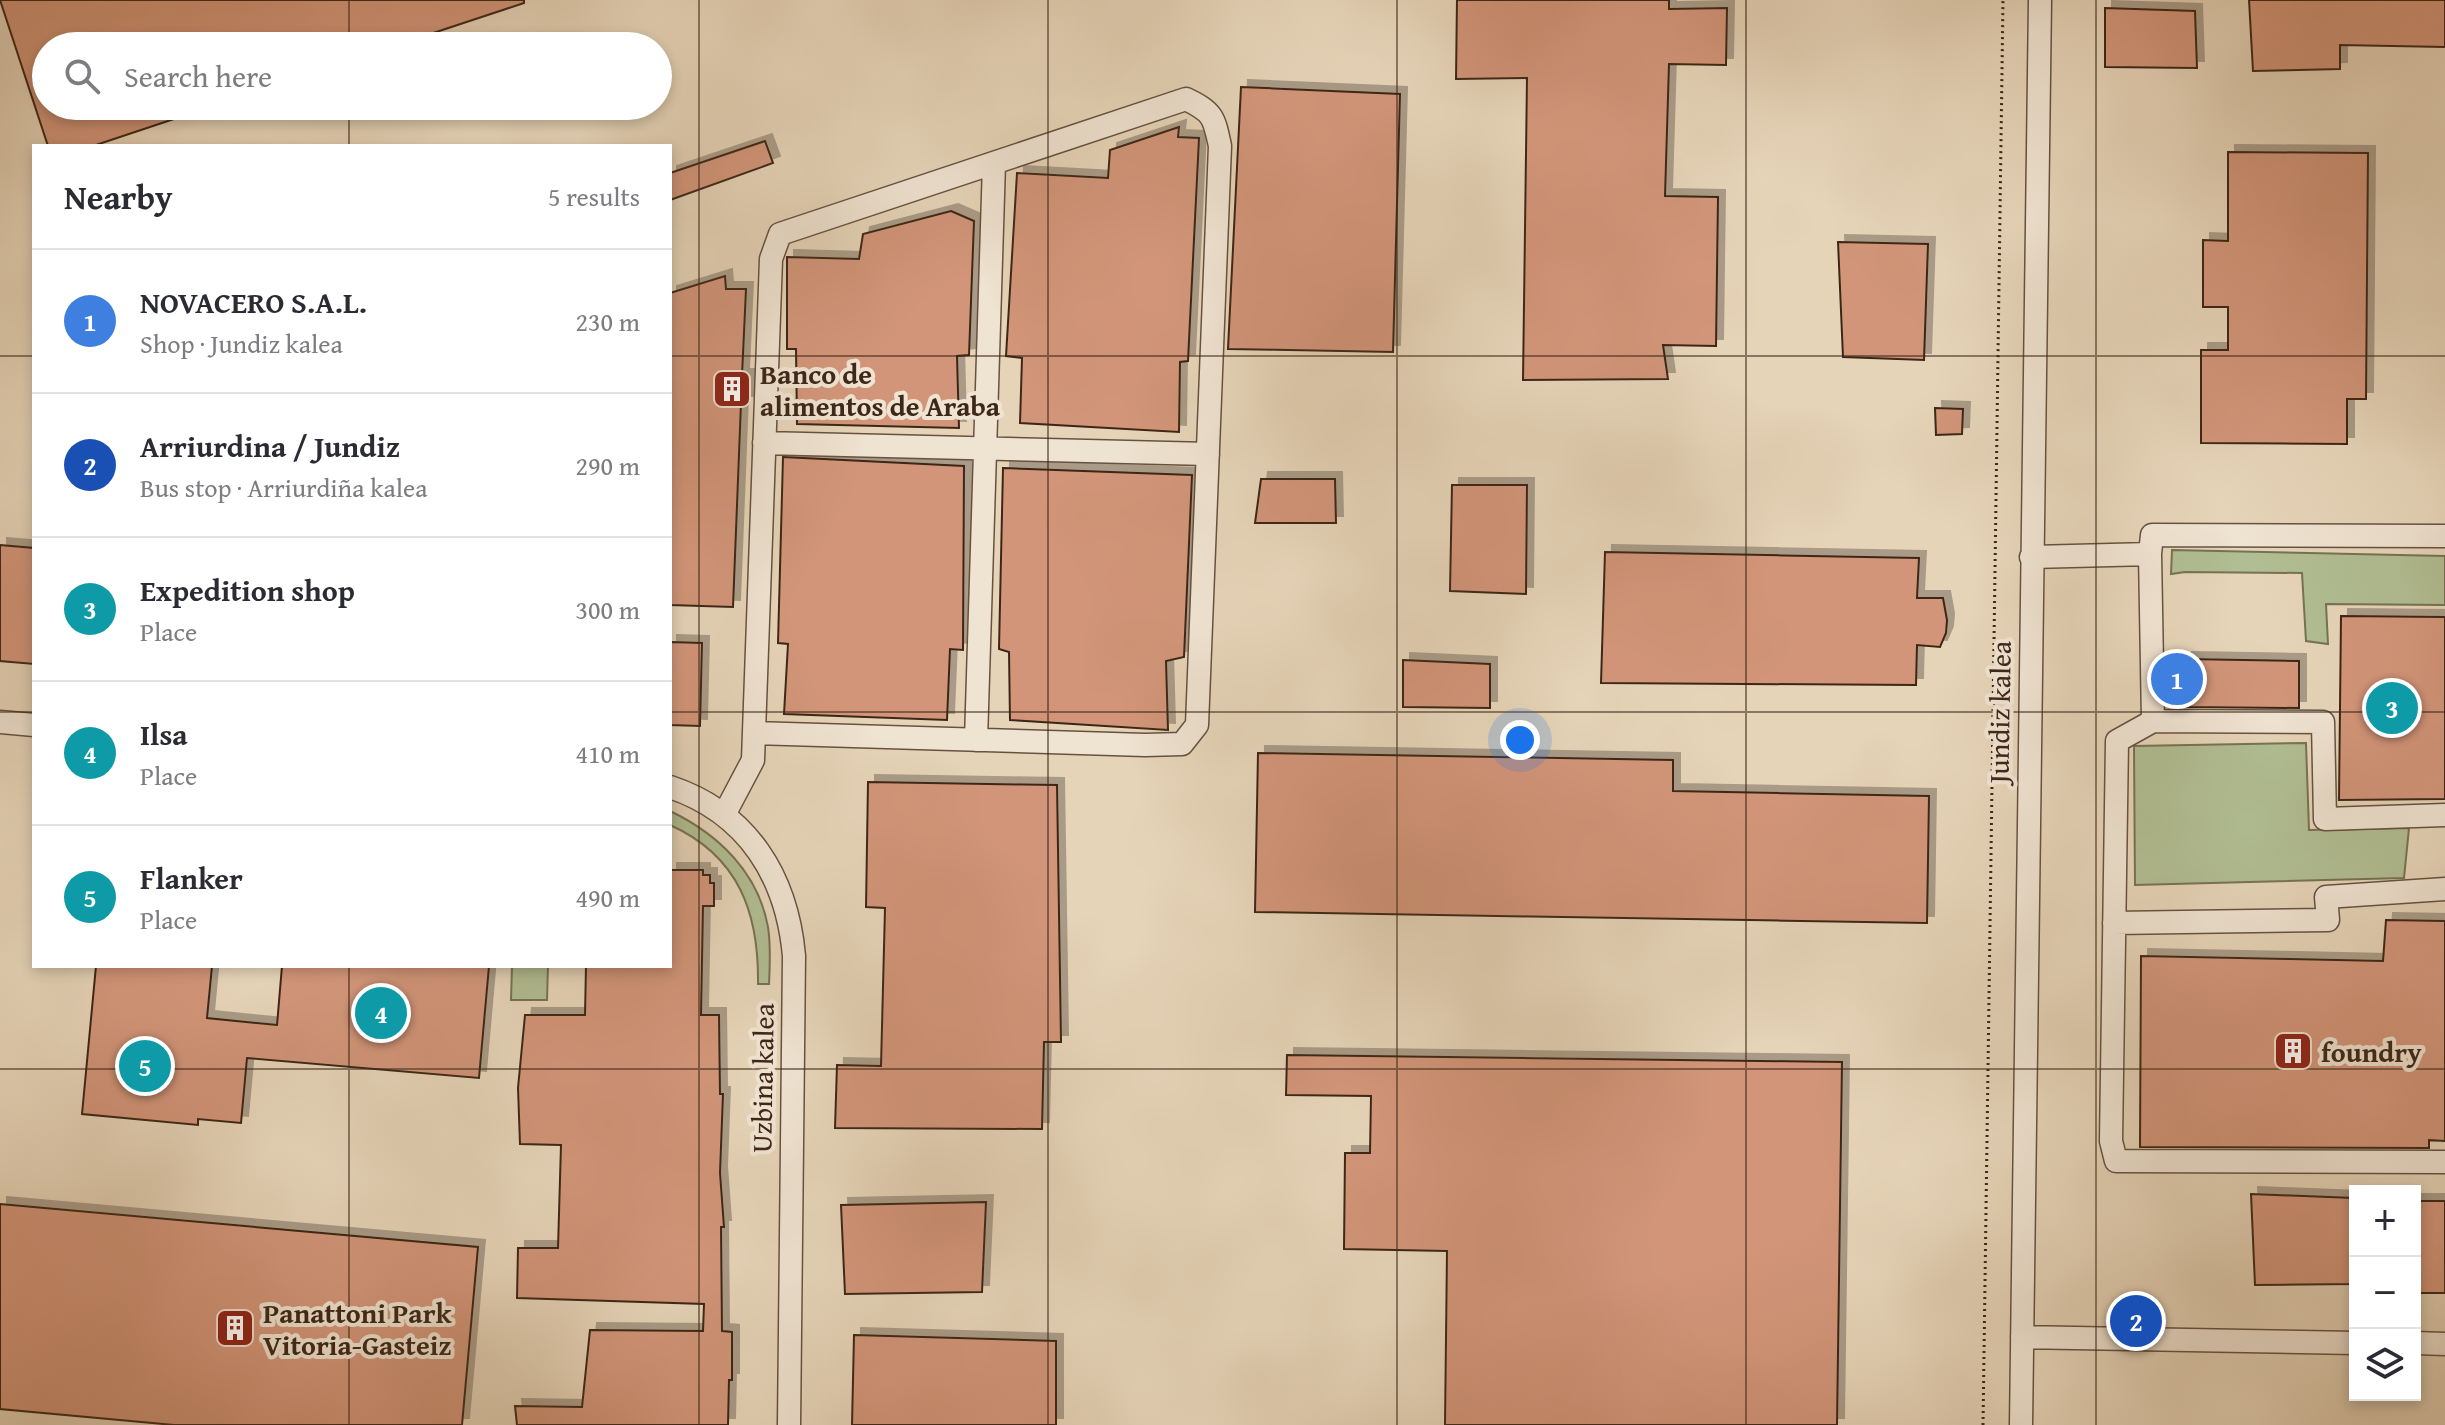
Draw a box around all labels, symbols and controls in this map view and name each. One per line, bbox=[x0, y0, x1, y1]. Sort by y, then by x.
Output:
search box bbox=[32, 32, 672, 120]
icon: search bbox=[60, 54, 104, 98]
text: Search here bbox=[124, 54, 272, 98]
text: Nearby bbox=[64, 172, 173, 221]
text: 5 results bbox=[548, 177, 640, 216]
text: NOVACERO S.A.L. bbox=[140, 280, 367, 324]
text: 1 bbox=[83, 302, 97, 341]
text: 230 m bbox=[575, 302, 640, 341]
text: Shop · Jundiz kalea bbox=[140, 324, 343, 363]
place label: Banco de alimentos de Araba bbox=[760, 353, 1001, 426]
building icon: Banco de alimentos de Araba bbox=[711, 368, 753, 410]
text: Arriurdina / Jundiz bbox=[140, 424, 400, 468]
text: 2 bbox=[83, 446, 97, 485]
text: 290 m bbox=[575, 446, 640, 485]
text: Bus stop · Arriurdiña kalea bbox=[140, 468, 428, 507]
text: Expedition shop bbox=[140, 568, 355, 612]
text: 3 bbox=[83, 590, 97, 629]
text: 300 m bbox=[575, 590, 640, 629]
text: Place bbox=[140, 612, 197, 651]
street label: Jundiz kalea bbox=[1977, 640, 2021, 787]
pin: 1 bbox=[2151, 649, 2203, 709]
pin: 3 bbox=[2366, 678, 2418, 738]
text: Ilsa bbox=[140, 712, 188, 756]
your location bbox=[1500, 720, 1540, 760]
text: 4 bbox=[83, 734, 97, 773]
text: 410 m bbox=[575, 734, 640, 773]
text: Place bbox=[140, 756, 197, 795]
text: Flanker bbox=[140, 856, 243, 900]
text: 5 bbox=[83, 878, 97, 917]
text: 490 m bbox=[575, 878, 640, 917]
text: Place bbox=[140, 900, 197, 939]
pin: 4 bbox=[355, 983, 407, 1043]
street label: Uzbina kalea bbox=[740, 1002, 784, 1153]
building icon: foundry bbox=[2272, 1030, 2314, 1072]
place label: foundry bbox=[2321, 1031, 2422, 1072]
pin: 5 bbox=[119, 1036, 171, 1096]
map controls bbox=[2349, 1185, 2421, 1401]
button: + bbox=[2349, 1185, 2421, 1257]
button: − bbox=[2349, 1257, 2421, 1329]
pin: 2 bbox=[2110, 1291, 2162, 1351]
place label: Panattoni Park Vitoria-Gasteiz bbox=[263, 1292, 453, 1365]
building icon: Panattoni Park Vitoria-Gasteiz bbox=[214, 1307, 256, 1349]
button: layers bbox=[2349, 1329, 2421, 1401]

